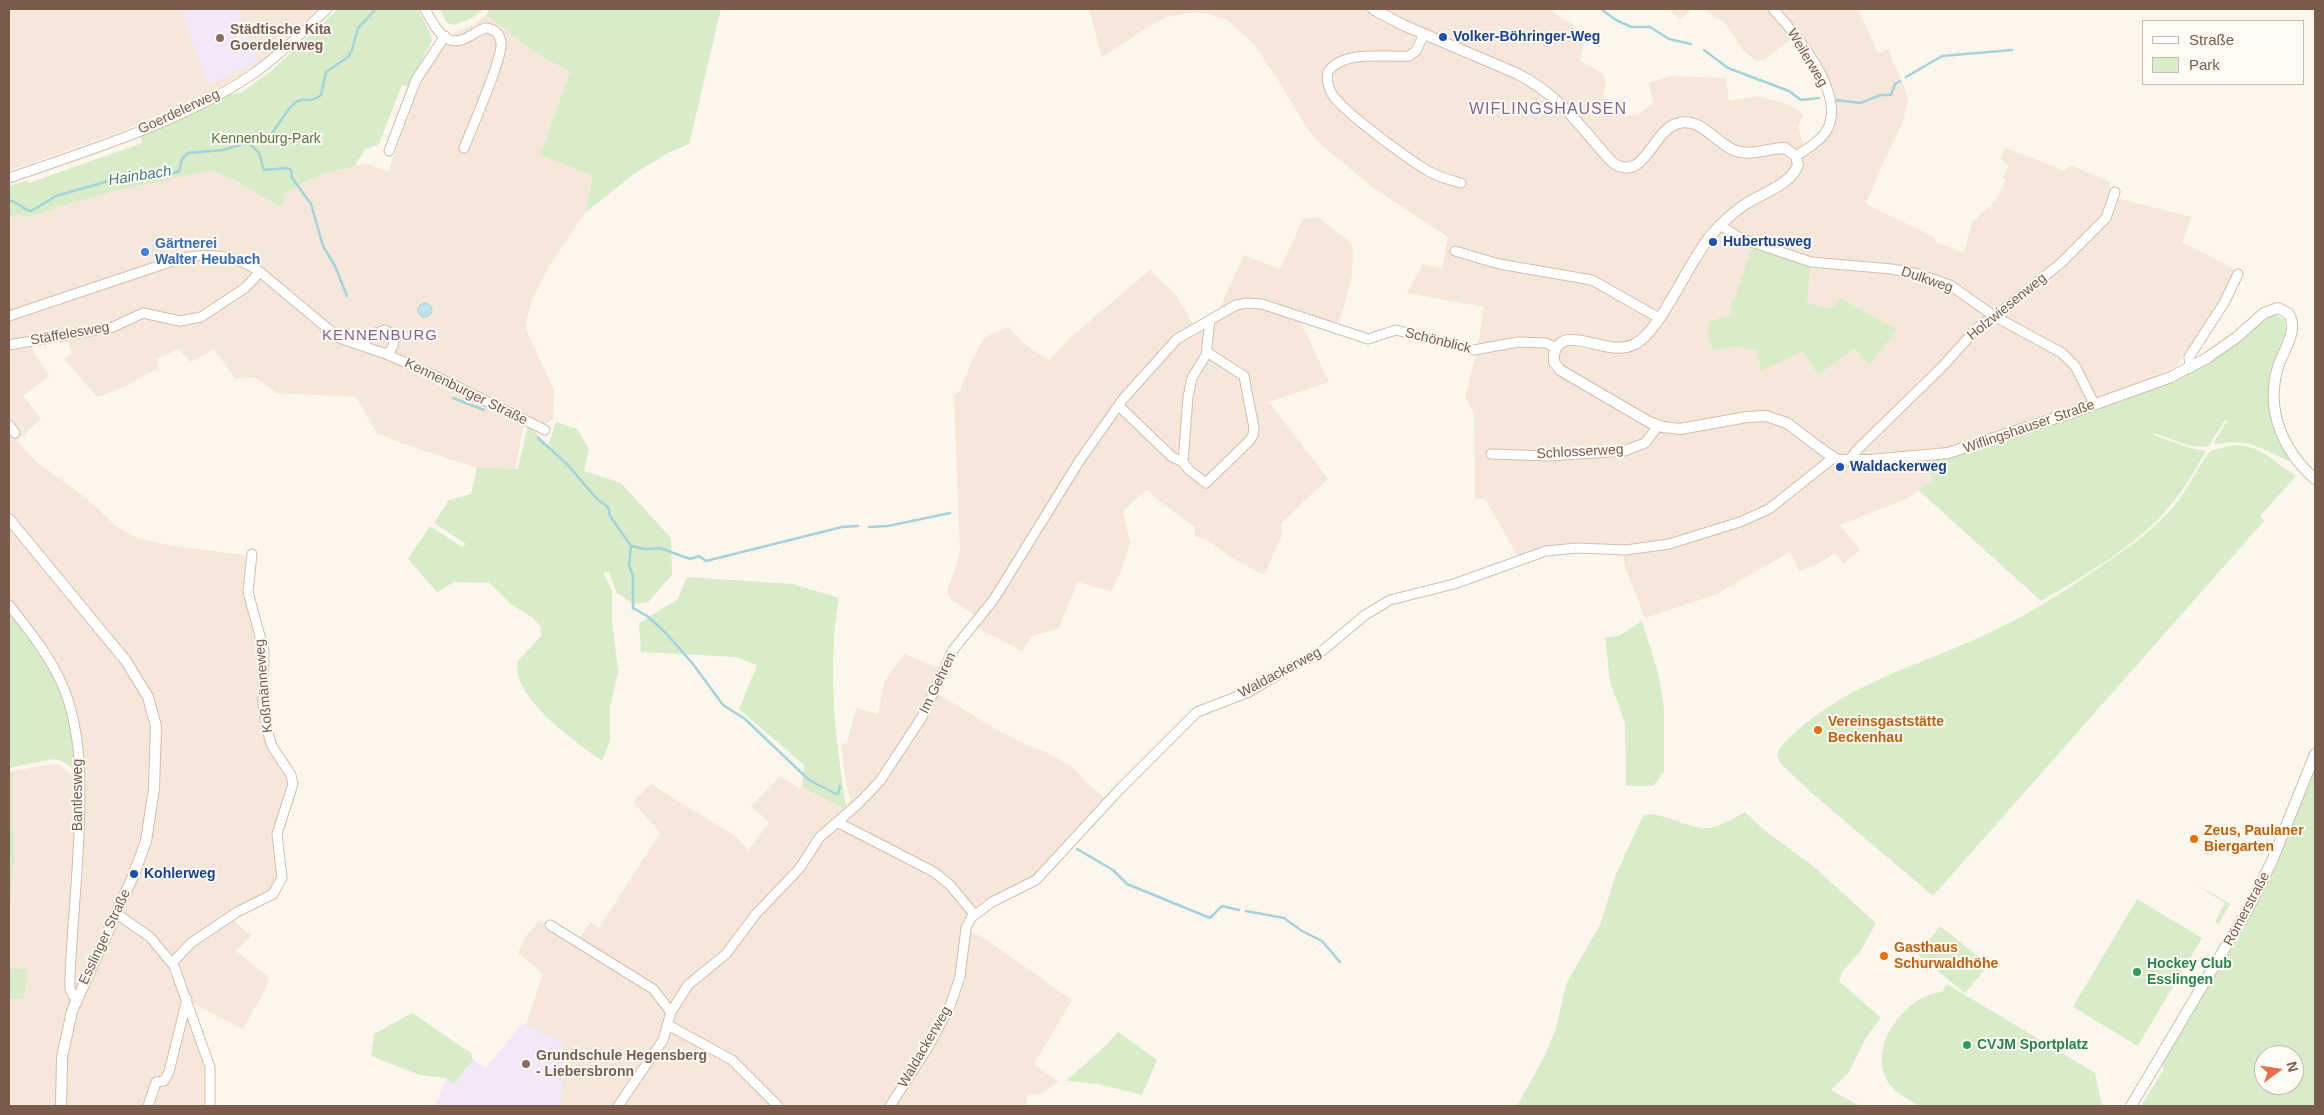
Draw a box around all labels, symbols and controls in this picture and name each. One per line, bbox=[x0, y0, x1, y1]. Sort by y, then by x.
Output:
legend bbox=[2142, 20, 2304, 85]
place label: Städtische Kita Goerdelerweg bbox=[230, 22, 331, 54]
street label: Weilerweg bbox=[1783, 26, 1831, 90]
place label: Volker-Böhringer-Weg bbox=[1453, 29, 1600, 45]
marker: Volker-Böhringer-Weg bbox=[1437, 31, 1449, 43]
text: Straße bbox=[2189, 31, 2234, 48]
marker: Städtische Kita Goerdelerweg bbox=[214, 32, 226, 44]
text: Park bbox=[2189, 56, 2220, 73]
street label: Goerdelerweg bbox=[136, 86, 222, 138]
district label: WIFLINGSHAUSEN bbox=[1467, 100, 1629, 120]
park label: Kennenburg-Park bbox=[211, 131, 321, 147]
water label: Hainbach bbox=[107, 162, 173, 190]
place label: Hubertusweg bbox=[1723, 234, 1812, 250]
place label: Gärtnerei Walter Heubach bbox=[155, 236, 260, 268]
marker: Hubertusweg bbox=[1707, 236, 1719, 248]
marker: Gärtnerei Walter Heubach bbox=[139, 246, 151, 258]
street label: Dulkweg bbox=[1899, 263, 1955, 297]
street label: Holzwiesenweg bbox=[1964, 270, 2050, 344]
street label: Stäffelesweg bbox=[29, 319, 111, 349]
street label: Schönblick bbox=[1403, 325, 1473, 357]
district label: KENNENBURG bbox=[321, 327, 439, 345]
street label: Kennenburger Straße bbox=[402, 355, 530, 429]
street label: Wiflingshauser Straße bbox=[1961, 397, 2097, 457]
street label: Schlosserweg bbox=[1536, 441, 1624, 463]
place label: Waldackerweg bbox=[1850, 459, 1947, 475]
marker: Waldackerweg bbox=[1834, 461, 1846, 473]
street label: Koßmänneweg bbox=[252, 638, 276, 734]
street label: Waldackerweg bbox=[1236, 644, 1324, 702]
street label: Im Gehren bbox=[916, 650, 960, 716]
place label: Vereinsgaststätte Beckenhau bbox=[1828, 714, 1944, 746]
marker: Vereinsgaststätte Beckenhau bbox=[1812, 724, 1824, 736]
street label: Bantlesweg bbox=[70, 759, 86, 831]
place label: Zeus, Paulaner Biergarten bbox=[2204, 823, 2304, 856]
marker: Zeus, Paulaner Biergarten bbox=[2188, 833, 2200, 845]
place label: Kohlerweg bbox=[144, 866, 216, 882]
marker: Kohlerweg bbox=[128, 868, 140, 880]
street label: Römerstraße bbox=[2220, 869, 2274, 949]
street label: Esslinger Straße bbox=[76, 887, 134, 987]
place label: Gasthaus Schurwaldhöhe bbox=[1894, 940, 1998, 972]
marker: Gasthaus Schurwaldhöhe bbox=[1878, 950, 1890, 962]
place label: Hockey Club Esslingen bbox=[2147, 956, 2232, 989]
marker: Hockey Club Esslingen bbox=[2131, 966, 2143, 978]
street label: Waldackerweg bbox=[895, 1003, 955, 1091]
place label: CVJM Sportplatz bbox=[1977, 1037, 2088, 1053]
marker: CVJM Sportplatz bbox=[1961, 1039, 1973, 1051]
north arrow bbox=[2254, 1045, 2304, 1095]
place label: Grundschule Hegensberg - Liebersbronn bbox=[536, 1048, 707, 1080]
marker: Grundschule Hegensberg - Liebersbronn bbox=[520, 1058, 532, 1070]
text: N bbox=[2284, 1060, 2302, 1073]

